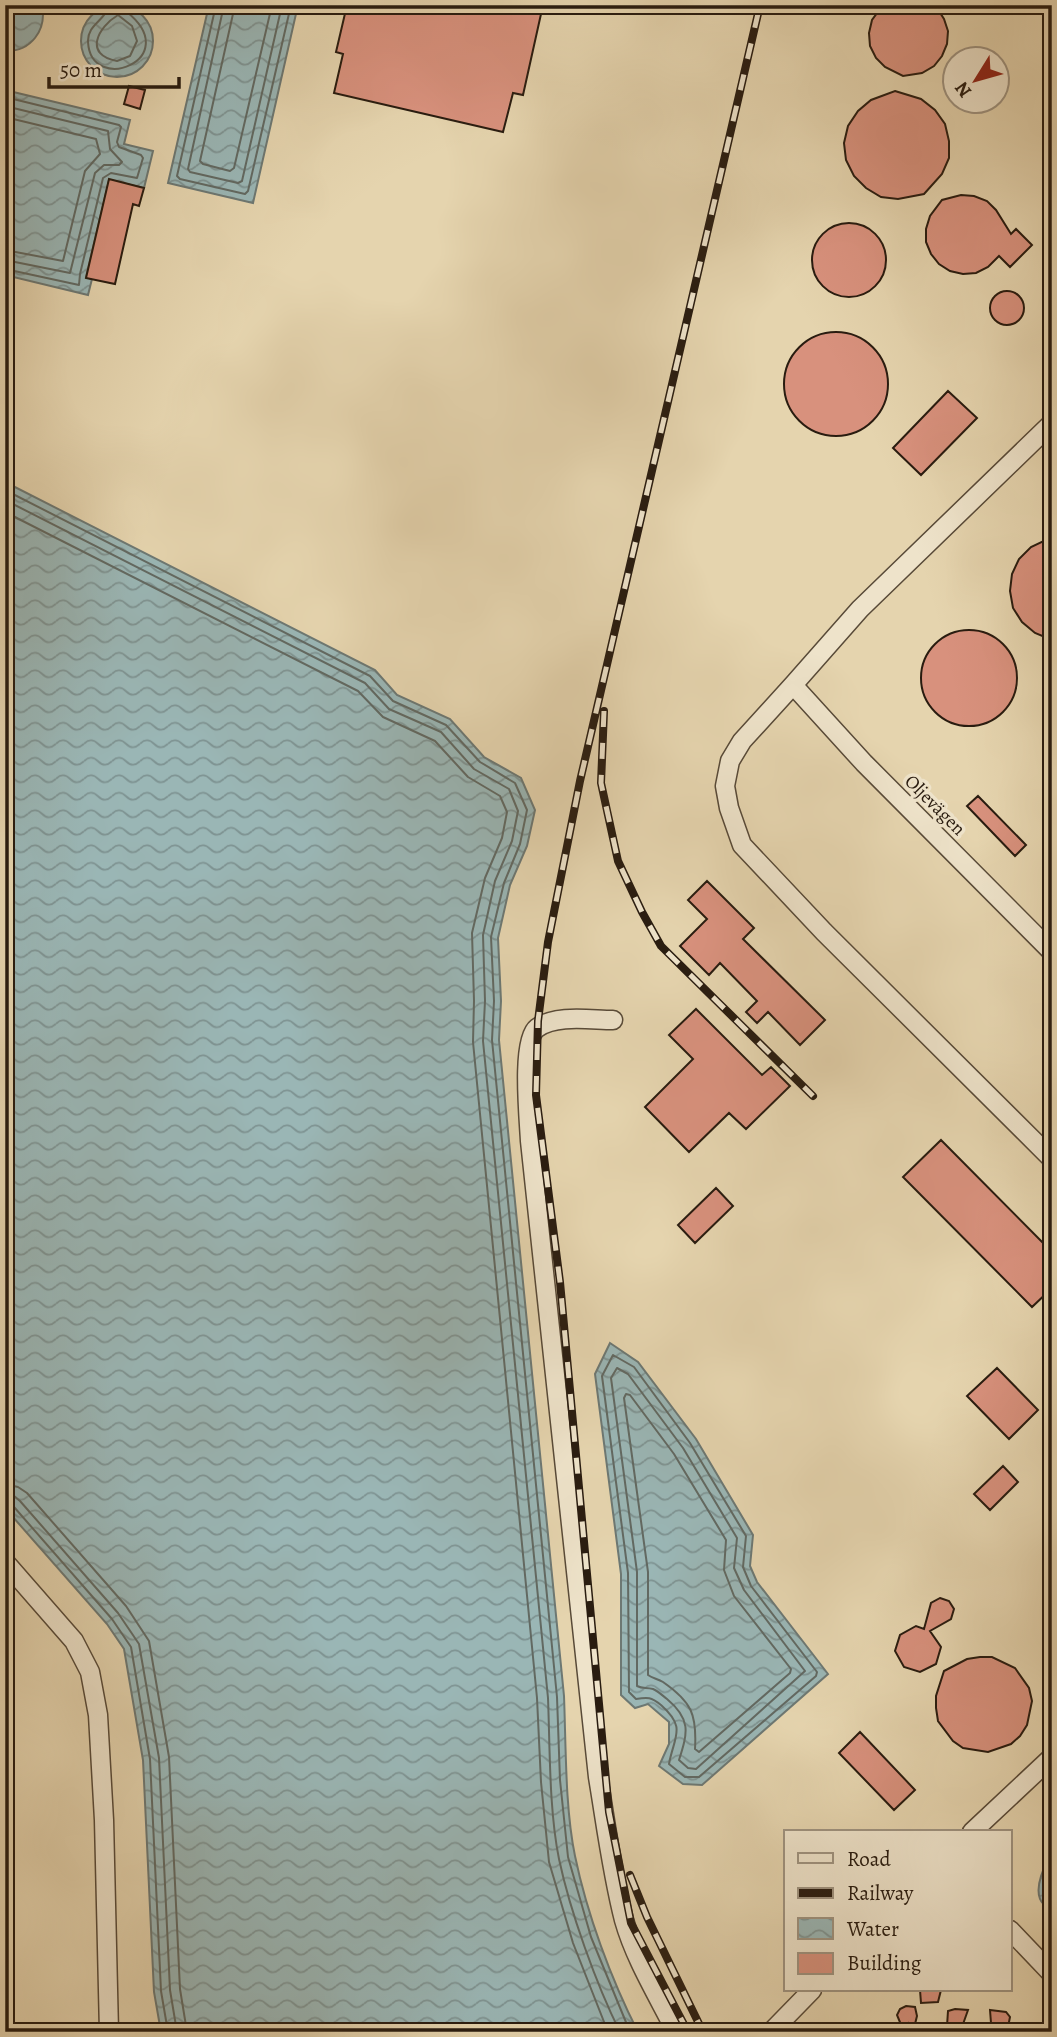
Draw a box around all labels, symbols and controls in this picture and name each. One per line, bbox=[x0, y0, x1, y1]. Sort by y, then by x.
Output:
scale bar bbox=[49, 46, 178, 90]
north arrow bbox=[942, 46, 1012, 116]
text: 50 m bbox=[60, 56, 102, 84]
text: N bbox=[949, 76, 978, 103]
street label: Oljevägen bbox=[899, 769, 971, 841]
legend bbox=[784, 1830, 1012, 1992]
text: Road bbox=[847, 1845, 891, 1873]
text: Railway bbox=[847, 1879, 914, 1907]
text: Water bbox=[846, 1915, 899, 1943]
text: Building bbox=[847, 1949, 922, 1977]

